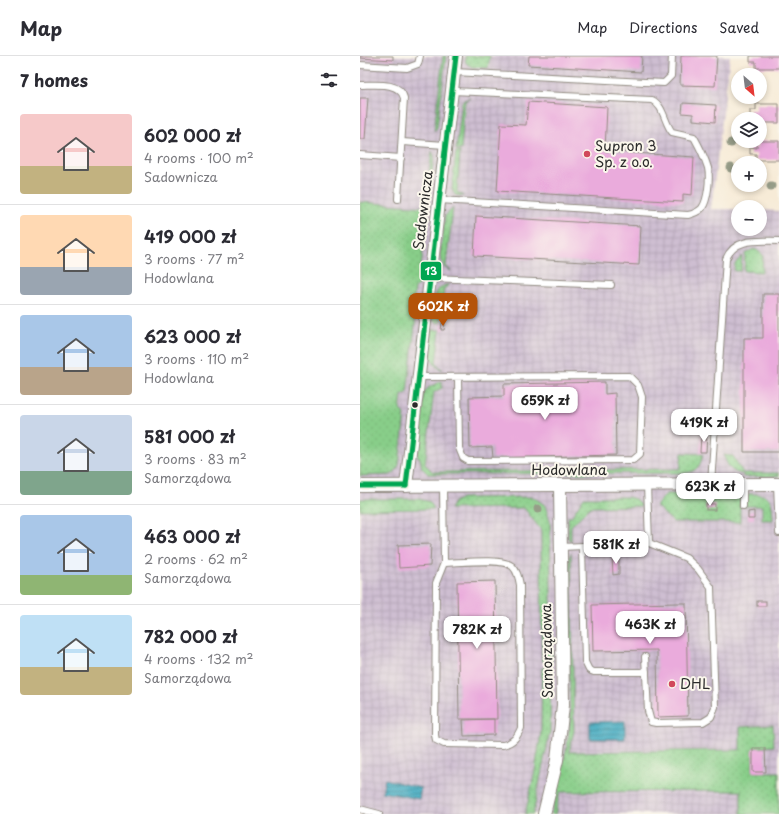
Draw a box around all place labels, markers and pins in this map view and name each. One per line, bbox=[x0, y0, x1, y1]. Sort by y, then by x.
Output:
place label: Supron 3 Sp. z o.o. bbox=[595, 135, 656, 172]
marker: Supron 3 Sp. z o.o. bbox=[582, 149, 592, 159]
pin: 602K zł bbox=[406, 293, 480, 327]
pin: 659K zł bbox=[508, 387, 582, 421]
unlabelled marker bbox=[410, 400, 420, 410]
pin: 419K zł bbox=[667, 409, 741, 443]
pin: 623K zł bbox=[673, 473, 747, 507]
pin: 581K zł bbox=[579, 531, 653, 565]
pin: 463K zł bbox=[613, 611, 687, 645]
pin: 782K zł bbox=[440, 616, 514, 650]
place label: DHL bbox=[680, 673, 710, 694]
marker: DHL bbox=[667, 679, 677, 689]

